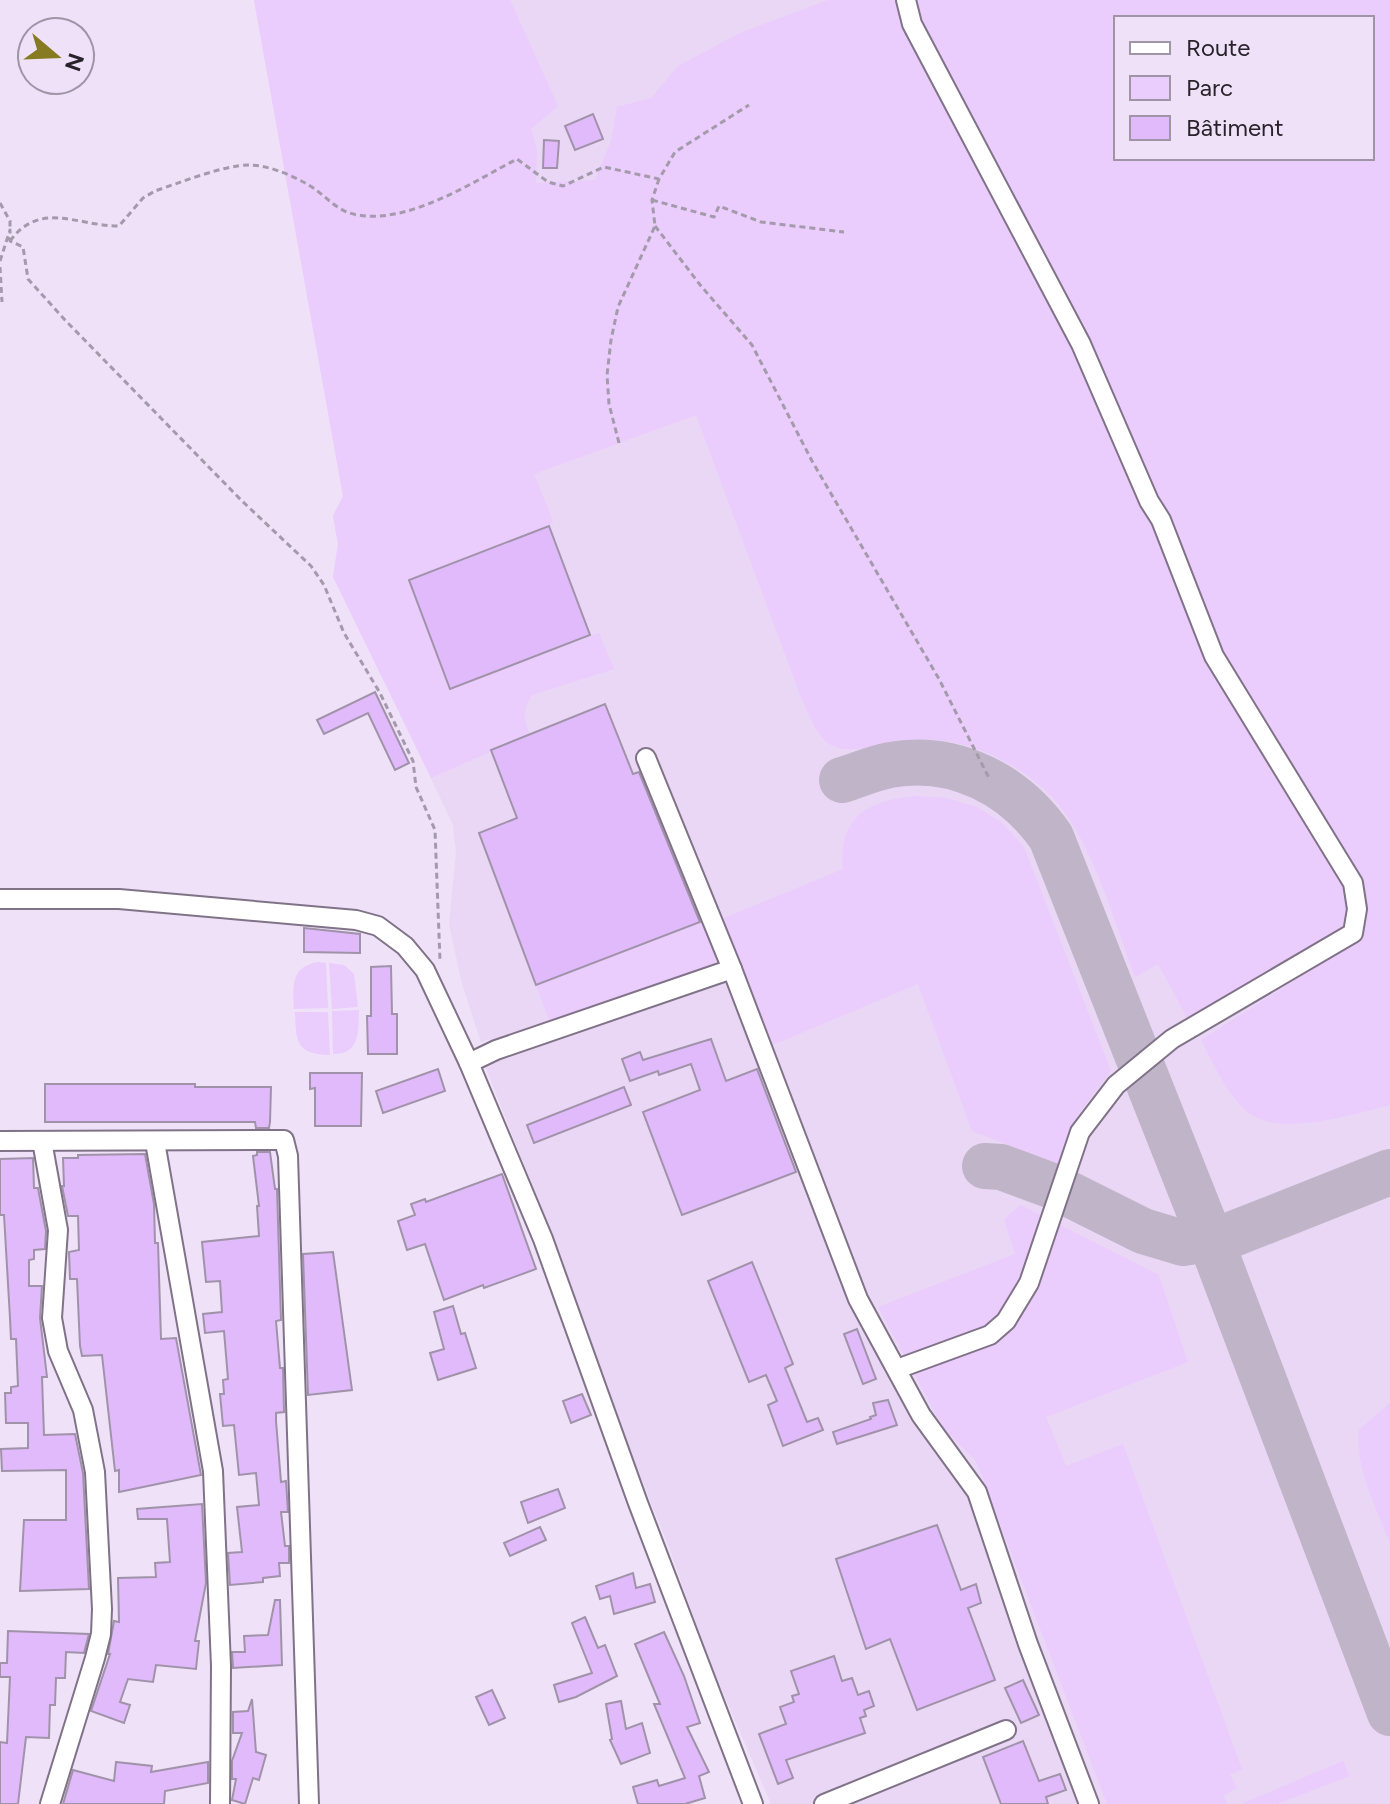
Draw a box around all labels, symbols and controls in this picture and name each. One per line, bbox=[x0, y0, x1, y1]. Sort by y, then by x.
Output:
north arrow bbox=[16, 16, 96, 96]
legend bbox=[1114, 16, 1374, 160]
text: Route bbox=[1186, 33, 1250, 62]
text: N bbox=[59, 50, 90, 75]
text: Parc bbox=[1186, 73, 1233, 102]
text: Bâtiment bbox=[1186, 113, 1284, 142]

